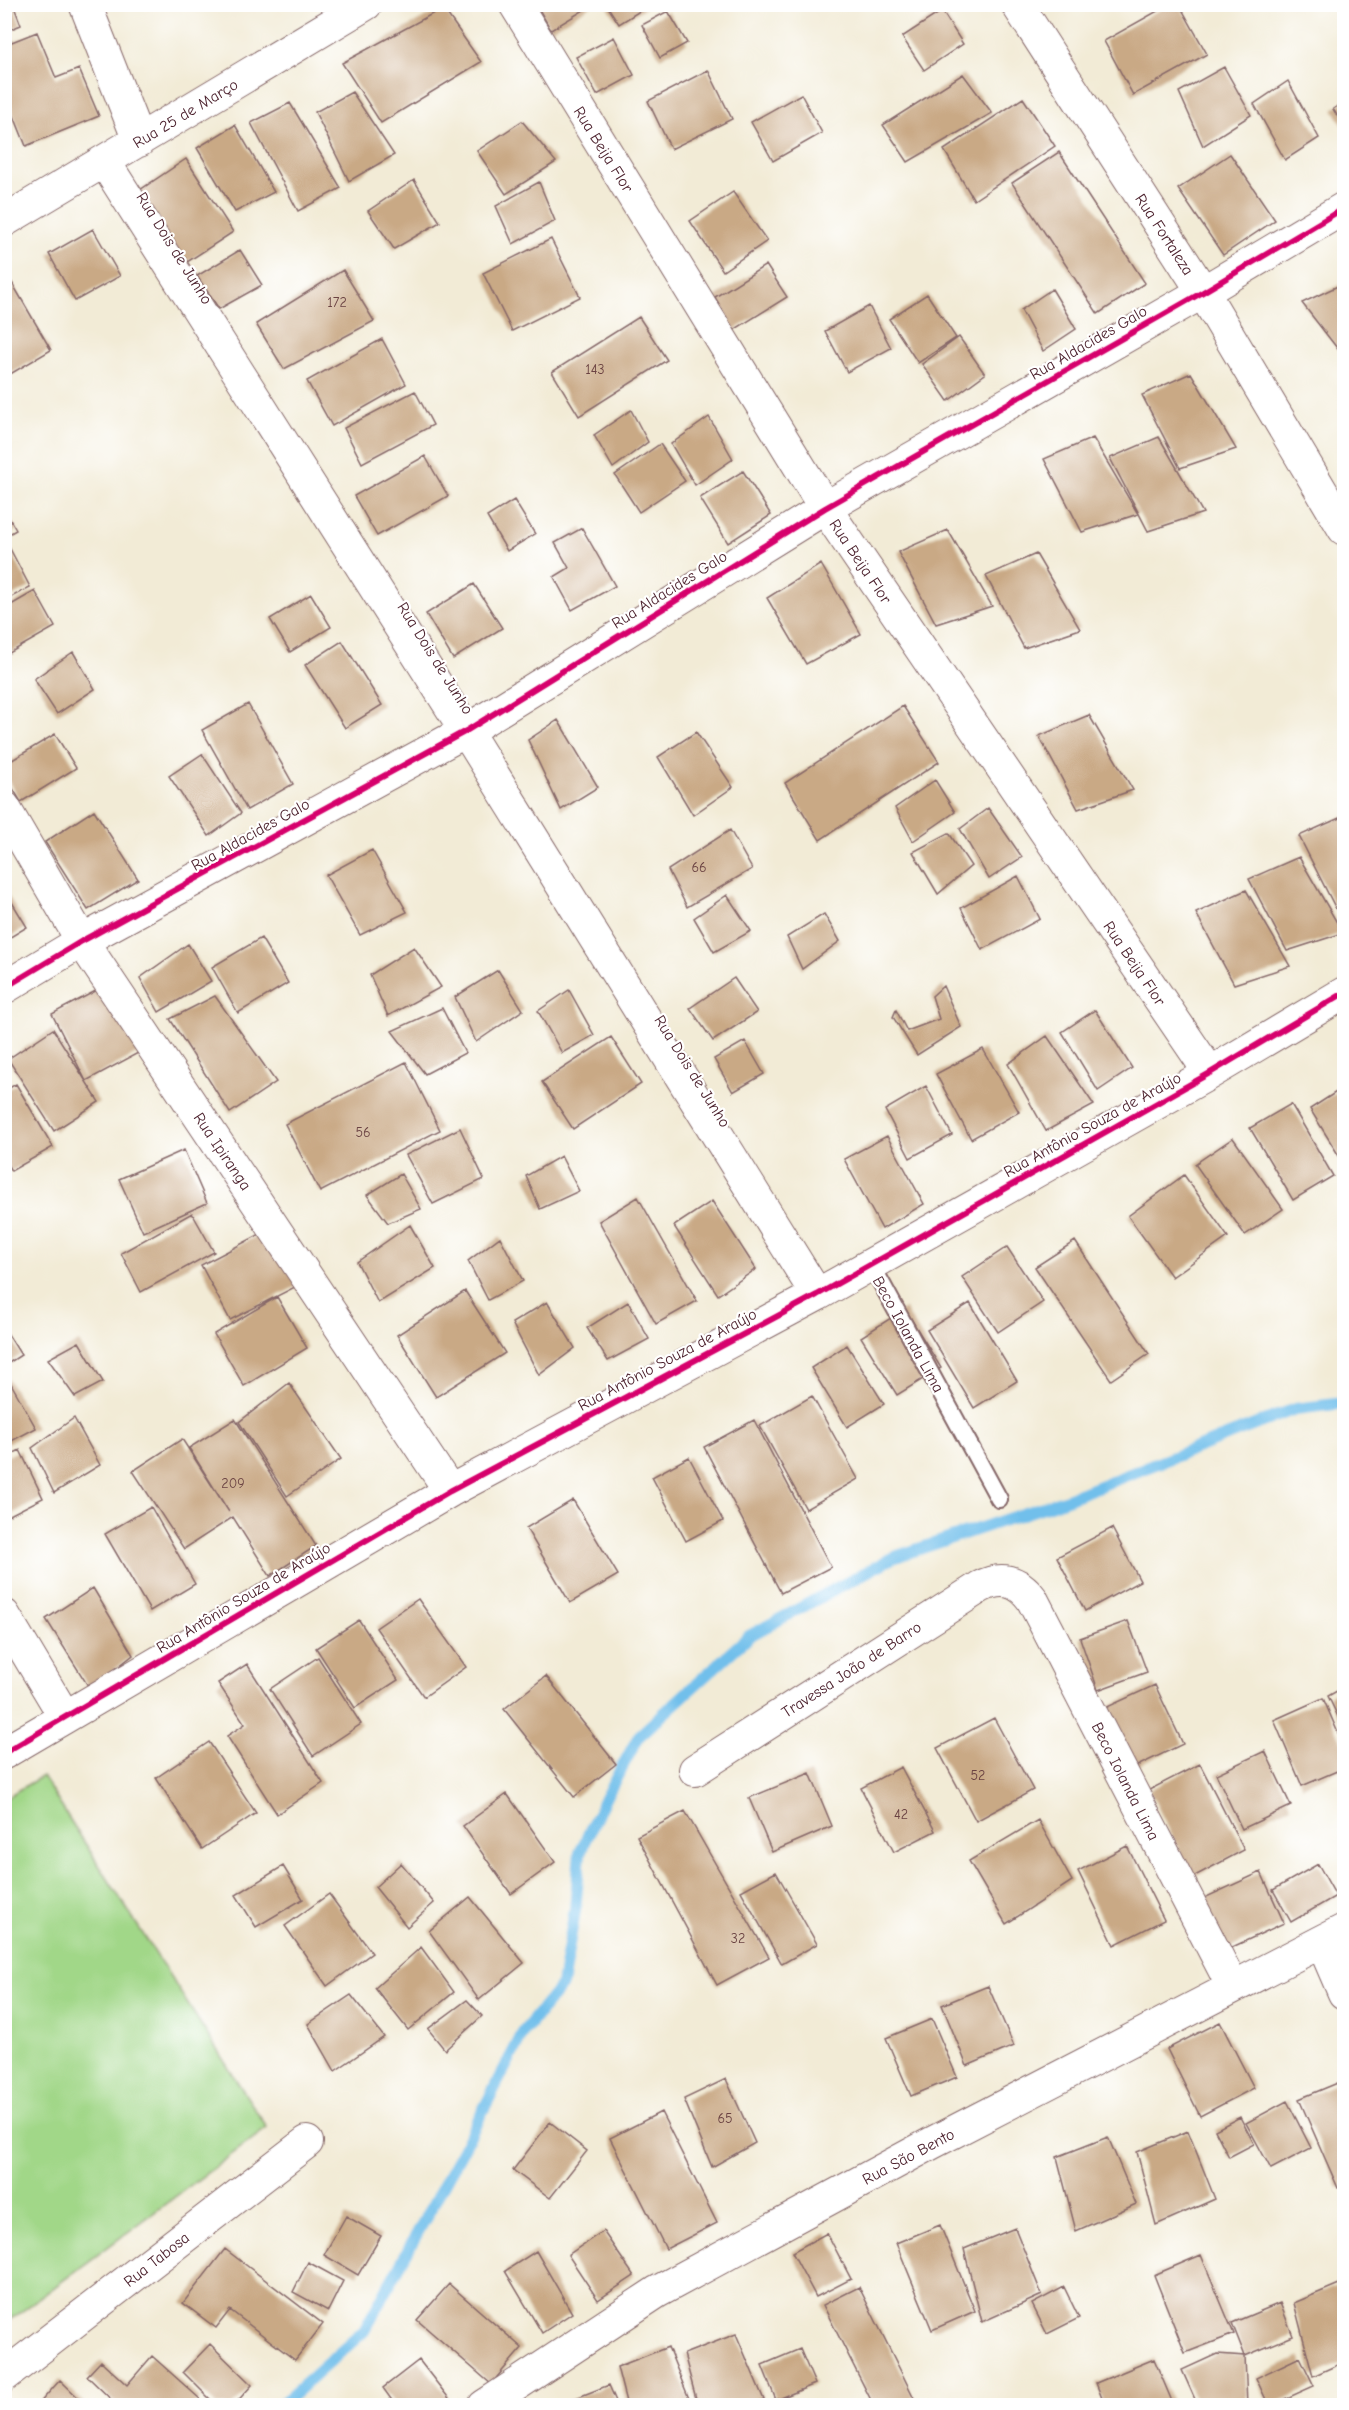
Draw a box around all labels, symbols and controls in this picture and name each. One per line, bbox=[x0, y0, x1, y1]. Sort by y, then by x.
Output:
street label: Rua 25 de Março bbox=[130, 75, 241, 152]
street label: Rua Beija Flor bbox=[570, 103, 637, 196]
street label: Rua Dois de Junho bbox=[132, 189, 216, 308]
street label: Rua Fortaleza bbox=[1131, 191, 1197, 279]
house number: 172 bbox=[327, 294, 347, 311]
street label: Rua Aldacides Galo bbox=[1027, 302, 1150, 384]
house number: 143 bbox=[585, 361, 605, 378]
street label: Rua Beija Flor bbox=[825, 516, 895, 608]
street label: Rua Aldacides Galo bbox=[609, 547, 730, 633]
street label: Rua Dois de Junho bbox=[393, 599, 477, 718]
street label: Rua Aldacides Galo bbox=[188, 795, 313, 875]
house number: 66 bbox=[691, 859, 707, 876]
street label: Rua Beija Flor bbox=[1099, 918, 1169, 1010]
street label: Rua Dois de Junho bbox=[650, 1012, 734, 1131]
street label: Rua Antônio Souza de Araújo bbox=[1001, 1069, 1184, 1181]
street label: Rua Ipiranga bbox=[190, 1109, 255, 1194]
house number: 56 bbox=[355, 1124, 371, 1141]
street label: Beco Iolanda Lima bbox=[869, 1273, 948, 1396]
street label: Rua Antônio Souza de Araújo bbox=[575, 1305, 760, 1415]
house number: 209 bbox=[221, 1475, 245, 1492]
street label: Rua Antônio Souza de Araújo bbox=[153, 1539, 334, 1657]
street label: Travessa João de Barro bbox=[778, 1618, 925, 1722]
street label: Beco Iolanda Lima bbox=[1088, 1719, 1163, 1843]
house number: 52 bbox=[971, 1767, 985, 1784]
house number: 42 bbox=[894, 1806, 908, 1823]
house number: 32 bbox=[731, 1930, 745, 1947]
house number: 65 bbox=[717, 2110, 733, 2127]
street label: Rua São Bento bbox=[859, 2125, 958, 2189]
street label: Rua Tabosa bbox=[120, 2229, 193, 2291]

